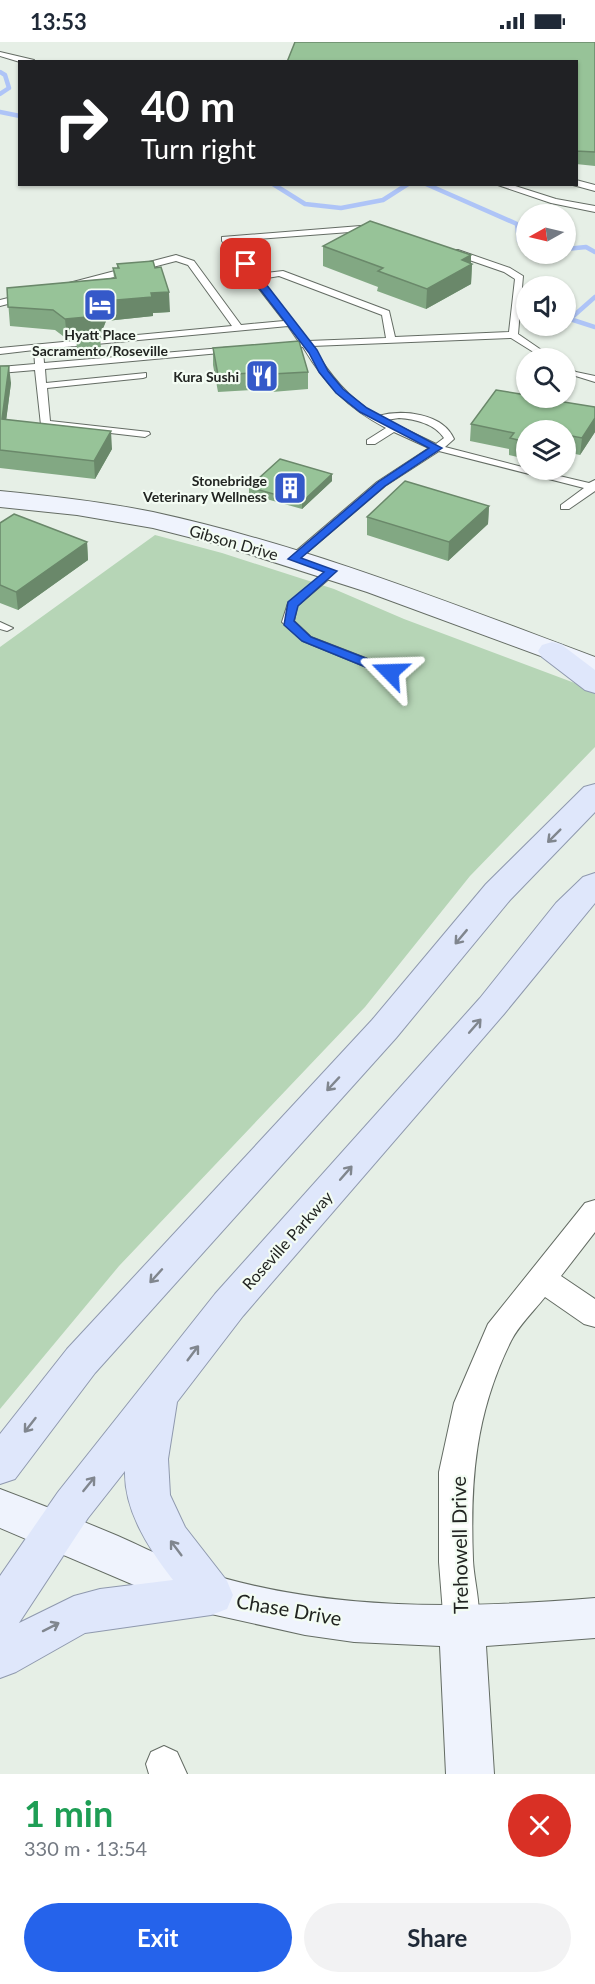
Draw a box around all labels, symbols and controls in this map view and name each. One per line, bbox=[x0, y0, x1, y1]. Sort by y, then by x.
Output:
text: 13:53 bbox=[30, 8, 87, 35]
text: 40 m bbox=[141, 81, 235, 131]
icon: right bbox=[42, 84, 120, 162]
text: Turn right bbox=[141, 132, 256, 165]
north arrow bbox=[516, 204, 576, 264]
map controls bbox=[516, 204, 576, 480]
pin bbox=[220, 238, 271, 289]
icon: arrive bbox=[229, 247, 262, 280]
button: sound bbox=[516, 276, 576, 336]
hotel icon: Hyatt Place Sacramento/Roseville bbox=[82, 287, 118, 323]
place label: Hyatt Place Sacramento/Roseville bbox=[32, 326, 168, 359]
button: search bbox=[516, 348, 576, 408]
restaurant icon: Kura Sushi bbox=[244, 358, 280, 394]
place label: Kura Sushi bbox=[173, 368, 239, 385]
button: layers bbox=[516, 420, 576, 480]
building icon: Stonebridge Veterinary Wellness bbox=[272, 470, 308, 506]
place label: Stonebridge Veterinary Wellness bbox=[142, 472, 268, 505]
street label: Gibson Drive bbox=[187, 520, 281, 564]
position arrow bbox=[358, 640, 422, 704]
one-way arrow bbox=[546, 828, 561, 843]
one-way arrow bbox=[454, 929, 468, 944]
one-way arrow bbox=[468, 1019, 482, 1034]
one-way arrow bbox=[326, 1076, 340, 1091]
one-way arrow bbox=[339, 1166, 353, 1181]
street label: Roseville Parkway bbox=[238, 1186, 337, 1293]
one-way arrow bbox=[149, 1268, 163, 1283]
one-way arrow bbox=[186, 1345, 199, 1361]
one-way arrow bbox=[24, 1417, 37, 1433]
street label: Trehowell Drive bbox=[446, 1476, 472, 1614]
one-way arrow bbox=[82, 1477, 95, 1493]
one-way arrow bbox=[170, 1540, 182, 1556]
street label: Chase Drive bbox=[234, 1588, 344, 1630]
one-way arrow bbox=[41, 1621, 59, 1633]
text: 1 min bbox=[24, 1791, 113, 1835]
button: close bbox=[508, 1794, 571, 1857]
text: 330 m · 13:54 bbox=[24, 1836, 147, 1860]
button: Exit bbox=[24, 1903, 292, 1972]
button: Share bbox=[304, 1903, 571, 1972]

